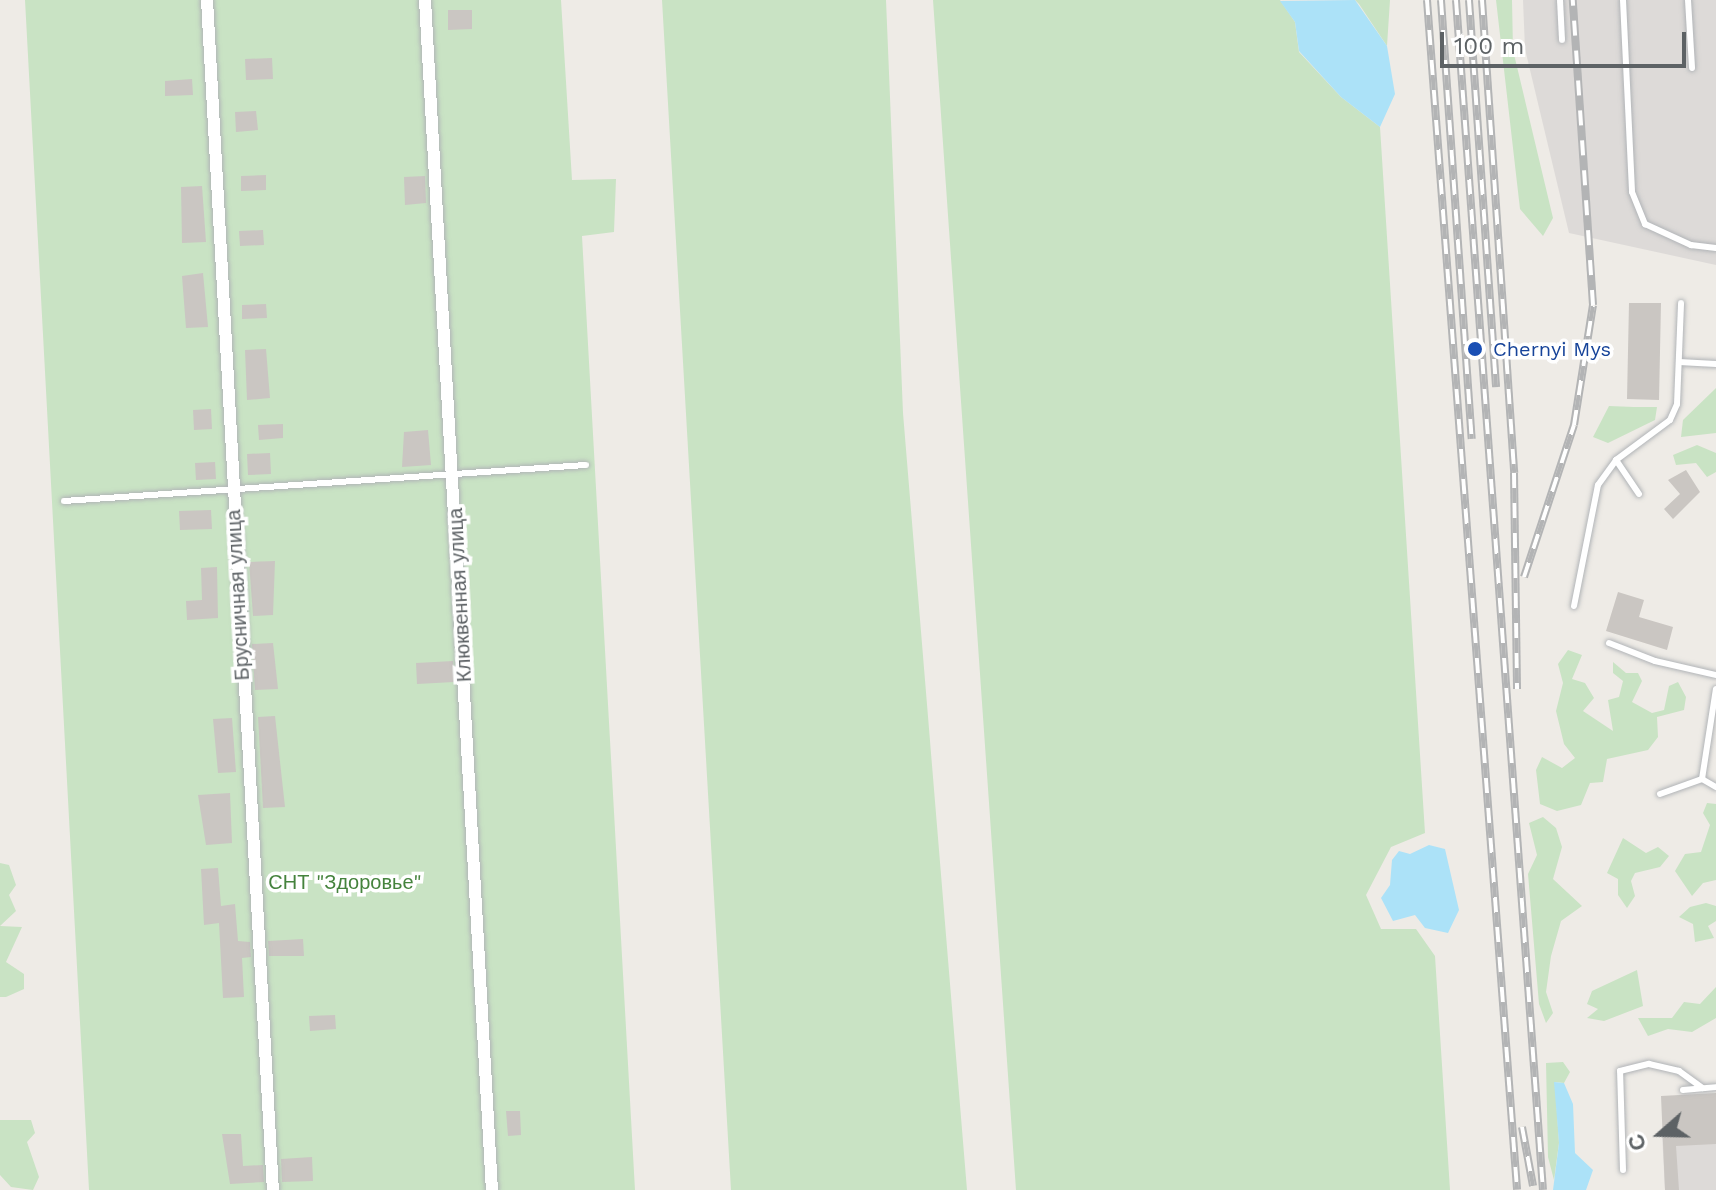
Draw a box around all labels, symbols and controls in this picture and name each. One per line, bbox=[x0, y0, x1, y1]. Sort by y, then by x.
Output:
scale bar bbox=[1444, 16, 1690, 66]
text: 100 m bbox=[1454, 32, 1524, 60]
place label: Chernyi Mys bbox=[1493, 337, 1611, 361]
marker: Chernyi Mys bbox=[1464, 338, 1486, 360]
street label: Клюквенная улица bbox=[443, 507, 477, 683]
street label: Брусничная улица bbox=[222, 509, 254, 681]
park label: СНТ "Здоровье" bbox=[268, 870, 422, 894]
north arrow bbox=[1620, 1094, 1700, 1174]
text: С bbox=[1623, 1131, 1651, 1154]

